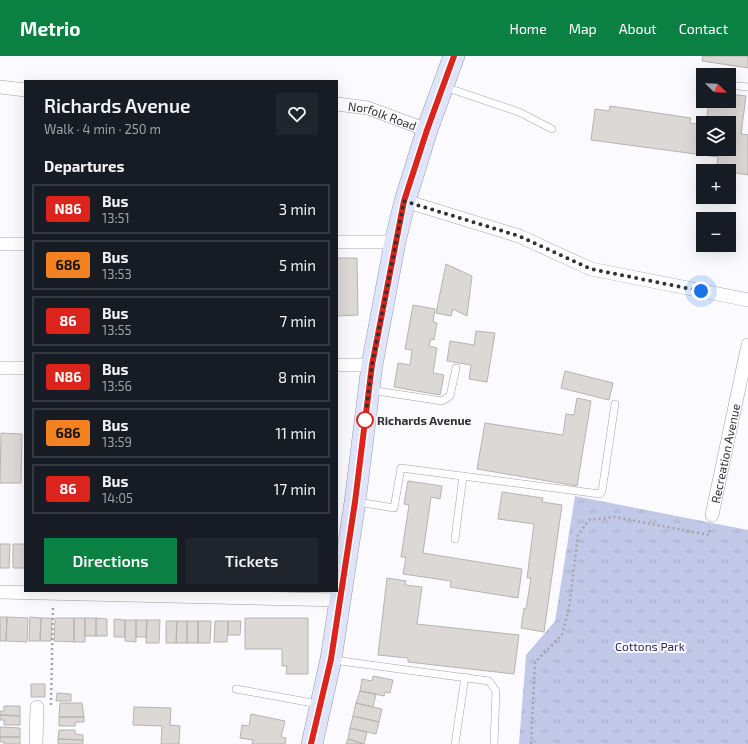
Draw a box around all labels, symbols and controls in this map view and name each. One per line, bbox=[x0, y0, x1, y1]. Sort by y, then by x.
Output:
text: Metrio bbox=[20, 17, 80, 40]
text: Home bbox=[510, 20, 547, 37]
text: Map bbox=[569, 20, 597, 37]
text: About bbox=[619, 20, 657, 37]
text: Contact bbox=[679, 20, 728, 37]
north arrow bbox=[696, 68, 736, 108]
map controls bbox=[696, 68, 736, 252]
button: heart bbox=[276, 93, 318, 135]
text: Richards Avenue bbox=[44, 94, 190, 117]
street label: Norfolk Road bbox=[347, 99, 419, 133]
button: layers bbox=[696, 116, 736, 156]
text: Walk · 4 min · 250 m bbox=[44, 121, 161, 137]
text: Departures bbox=[44, 157, 124, 175]
button: + bbox=[696, 164, 736, 204]
text: Bus bbox=[102, 192, 128, 210]
text: N86 bbox=[54, 200, 82, 217]
text: 3 min bbox=[279, 200, 316, 218]
text: 13:51 bbox=[102, 210, 130, 226]
button: − bbox=[696, 212, 736, 252]
text: Bus bbox=[102, 248, 128, 266]
text: 686 bbox=[55, 256, 81, 273]
text: 5 min bbox=[279, 256, 316, 274]
text: 13:53 bbox=[102, 266, 132, 282]
your location bbox=[691, 281, 711, 301]
text: Bus bbox=[102, 304, 128, 322]
text: 86 bbox=[60, 312, 76, 329]
text: 7 min bbox=[279, 312, 316, 330]
text: 13:55 bbox=[102, 322, 131, 338]
text: Bus bbox=[102, 360, 128, 378]
text: N86 bbox=[54, 368, 82, 385]
text: 8 min bbox=[278, 368, 316, 386]
text: 13:56 bbox=[102, 378, 132, 394]
street label: Recreation Avenue bbox=[708, 402, 742, 504]
marker: Richards Avenue bbox=[356, 411, 374, 429]
place label: Richards Avenue bbox=[377, 413, 472, 427]
text: Bus bbox=[102, 416, 128, 434]
text: 686 bbox=[55, 424, 81, 441]
text: 11 min bbox=[275, 424, 316, 442]
text: 13:59 bbox=[102, 434, 132, 450]
text: Bus bbox=[102, 472, 128, 490]
text: 86 bbox=[60, 480, 76, 497]
text: 17 min bbox=[273, 480, 316, 498]
text: 14:05 bbox=[102, 490, 133, 506]
button: Directions bbox=[44, 538, 177, 584]
button: Tickets bbox=[185, 538, 318, 584]
park label: Cottons Park bbox=[615, 639, 685, 653]

